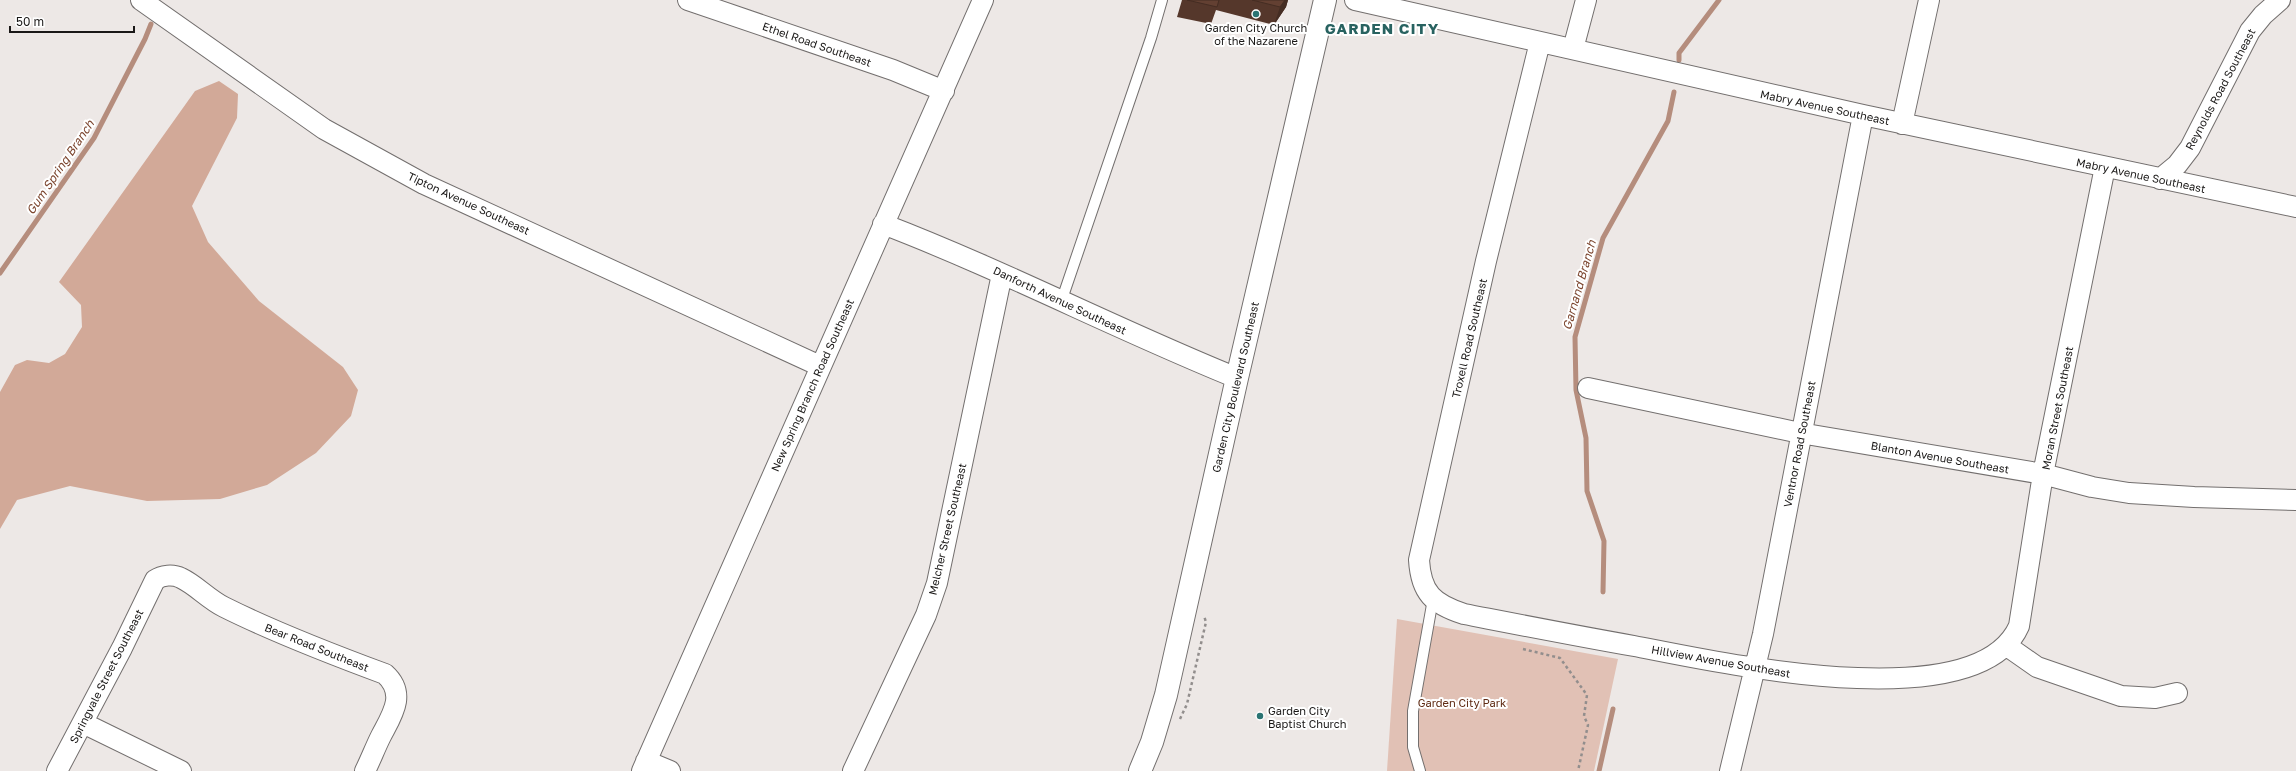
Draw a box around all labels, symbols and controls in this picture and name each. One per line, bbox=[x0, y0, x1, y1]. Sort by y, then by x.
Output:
scale bar bbox=[10, 8, 134, 34]
marker: Garden City Church of the Nazarene bbox=[1251, 9, 1261, 19]
text: 50 m bbox=[16, 14, 44, 29]
street label: Ethel Road Southeast bbox=[761, 19, 873, 69]
district label: GARDEN CITY bbox=[1325, 19, 1439, 37]
place label: Garden City Church of the Nazarene bbox=[1205, 21, 1307, 47]
street label: Reynolds Road Southeast bbox=[2182, 26, 2258, 152]
street label: Mabry Avenue Southeast bbox=[1759, 87, 1891, 127]
water label: Gum Spring Branch bbox=[23, 116, 98, 217]
street label: Mabry Avenue Southeast bbox=[2075, 155, 2207, 195]
street label: Tipton Avenue Southeast bbox=[406, 169, 532, 237]
water label: Garnand Branch bbox=[1559, 238, 1599, 332]
street label: Danforth Avenue Southeast bbox=[991, 263, 1129, 337]
street label: Troxell Road Southeast bbox=[1449, 277, 1489, 399]
street label: New Spring Branch Road Southeast bbox=[768, 297, 856, 473]
street label: Garden City Boulevard Southeast bbox=[1209, 300, 1261, 474]
street label: Moran Street Southeast bbox=[2039, 345, 2075, 471]
street label: Ventnor Road Southeast bbox=[1780, 380, 1818, 508]
street label: Blanton Avenue Southeast bbox=[1870, 438, 2010, 476]
street label: Melcher Street Southeast bbox=[925, 462, 969, 596]
street label: Springvale Street Southeast bbox=[66, 607, 146, 745]
street label: Bear Road Southeast bbox=[263, 620, 371, 674]
street label: Hillview Avenue Southeast bbox=[1650, 642, 1792, 680]
park label: Garden City Park bbox=[1418, 696, 1506, 709]
place label: Garden City Baptist Church bbox=[1268, 704, 1347, 730]
marker: Garden City Baptist Church bbox=[1255, 711, 1265, 721]

